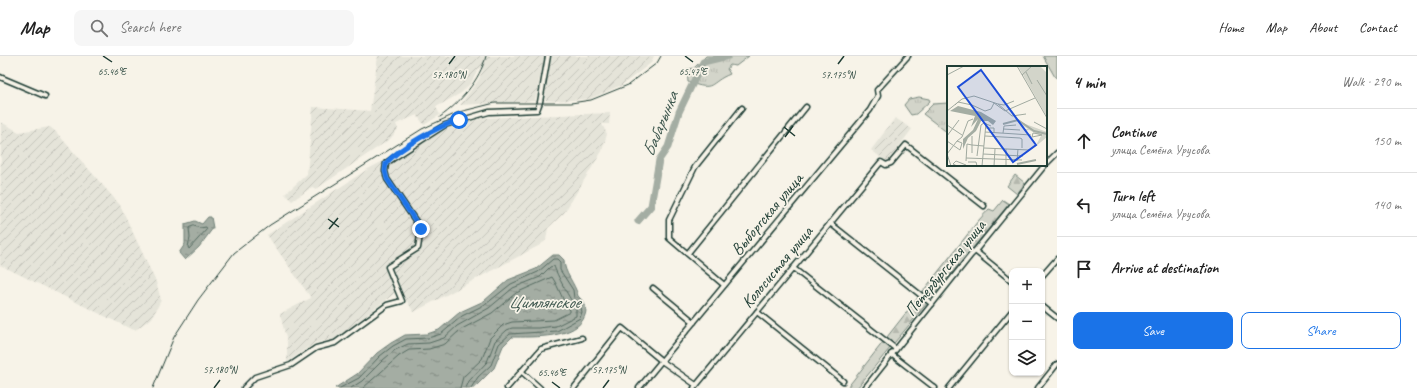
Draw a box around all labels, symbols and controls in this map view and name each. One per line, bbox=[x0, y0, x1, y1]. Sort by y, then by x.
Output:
search box bbox=[74, 10, 354, 46]
text: Map bbox=[20, 16, 50, 40]
icon: search bbox=[88, 17, 110, 39]
text: Search here bbox=[120, 18, 181, 37]
text: Home bbox=[1218, 19, 1244, 36]
text: Map bbox=[1266, 19, 1287, 36]
text: About bbox=[1309, 19, 1337, 36]
text: Contact bbox=[1359, 19, 1397, 36]
text: 65.46°E bbox=[98, 65, 128, 78]
text: 65.47°E bbox=[679, 65, 709, 78]
inset map bbox=[947, 66, 1047, 166]
text: 57.180°N bbox=[432, 68, 468, 81]
text: 57.175°N bbox=[821, 68, 857, 81]
text: 4 min bbox=[1073, 72, 1106, 93]
text: Walk · 290 m bbox=[1342, 74, 1401, 90]
water label: Бабарынка bbox=[637, 86, 684, 160]
route start bbox=[450, 111, 468, 129]
text: Continue bbox=[1111, 123, 1156, 142]
icon: ahead bbox=[1073, 130, 1095, 152]
text: 150 m bbox=[1373, 133, 1401, 149]
text: улица Семёна Урусова bbox=[1111, 142, 1209, 158]
street label: Выборгская улица bbox=[726, 167, 809, 260]
text: Turn left bbox=[1111, 187, 1154, 206]
icon: left bbox=[1073, 194, 1095, 216]
text: 140 m bbox=[1373, 197, 1401, 213]
text: улица Семёна Урусова bbox=[1111, 206, 1209, 222]
street label: Петербургская улица bbox=[900, 215, 991, 320]
route end bbox=[412, 220, 430, 238]
street label: Колосистая улица bbox=[737, 221, 818, 312]
icon: arrive bbox=[1073, 258, 1095, 280]
text: Arrive at destination bbox=[1111, 259, 1218, 278]
map controls bbox=[1009, 268, 1045, 376]
button: + bbox=[1009, 268, 1045, 304]
water label: Цимлянское bbox=[508, 291, 583, 313]
button: − bbox=[1009, 304, 1045, 340]
button: Save bbox=[1073, 312, 1233, 349]
button: Share bbox=[1241, 312, 1401, 349]
button: layers bbox=[1009, 340, 1045, 376]
text: 57.180°N bbox=[203, 363, 239, 376]
text: 57.175°N bbox=[592, 363, 628, 376]
text: 65.46°E bbox=[538, 366, 568, 379]

